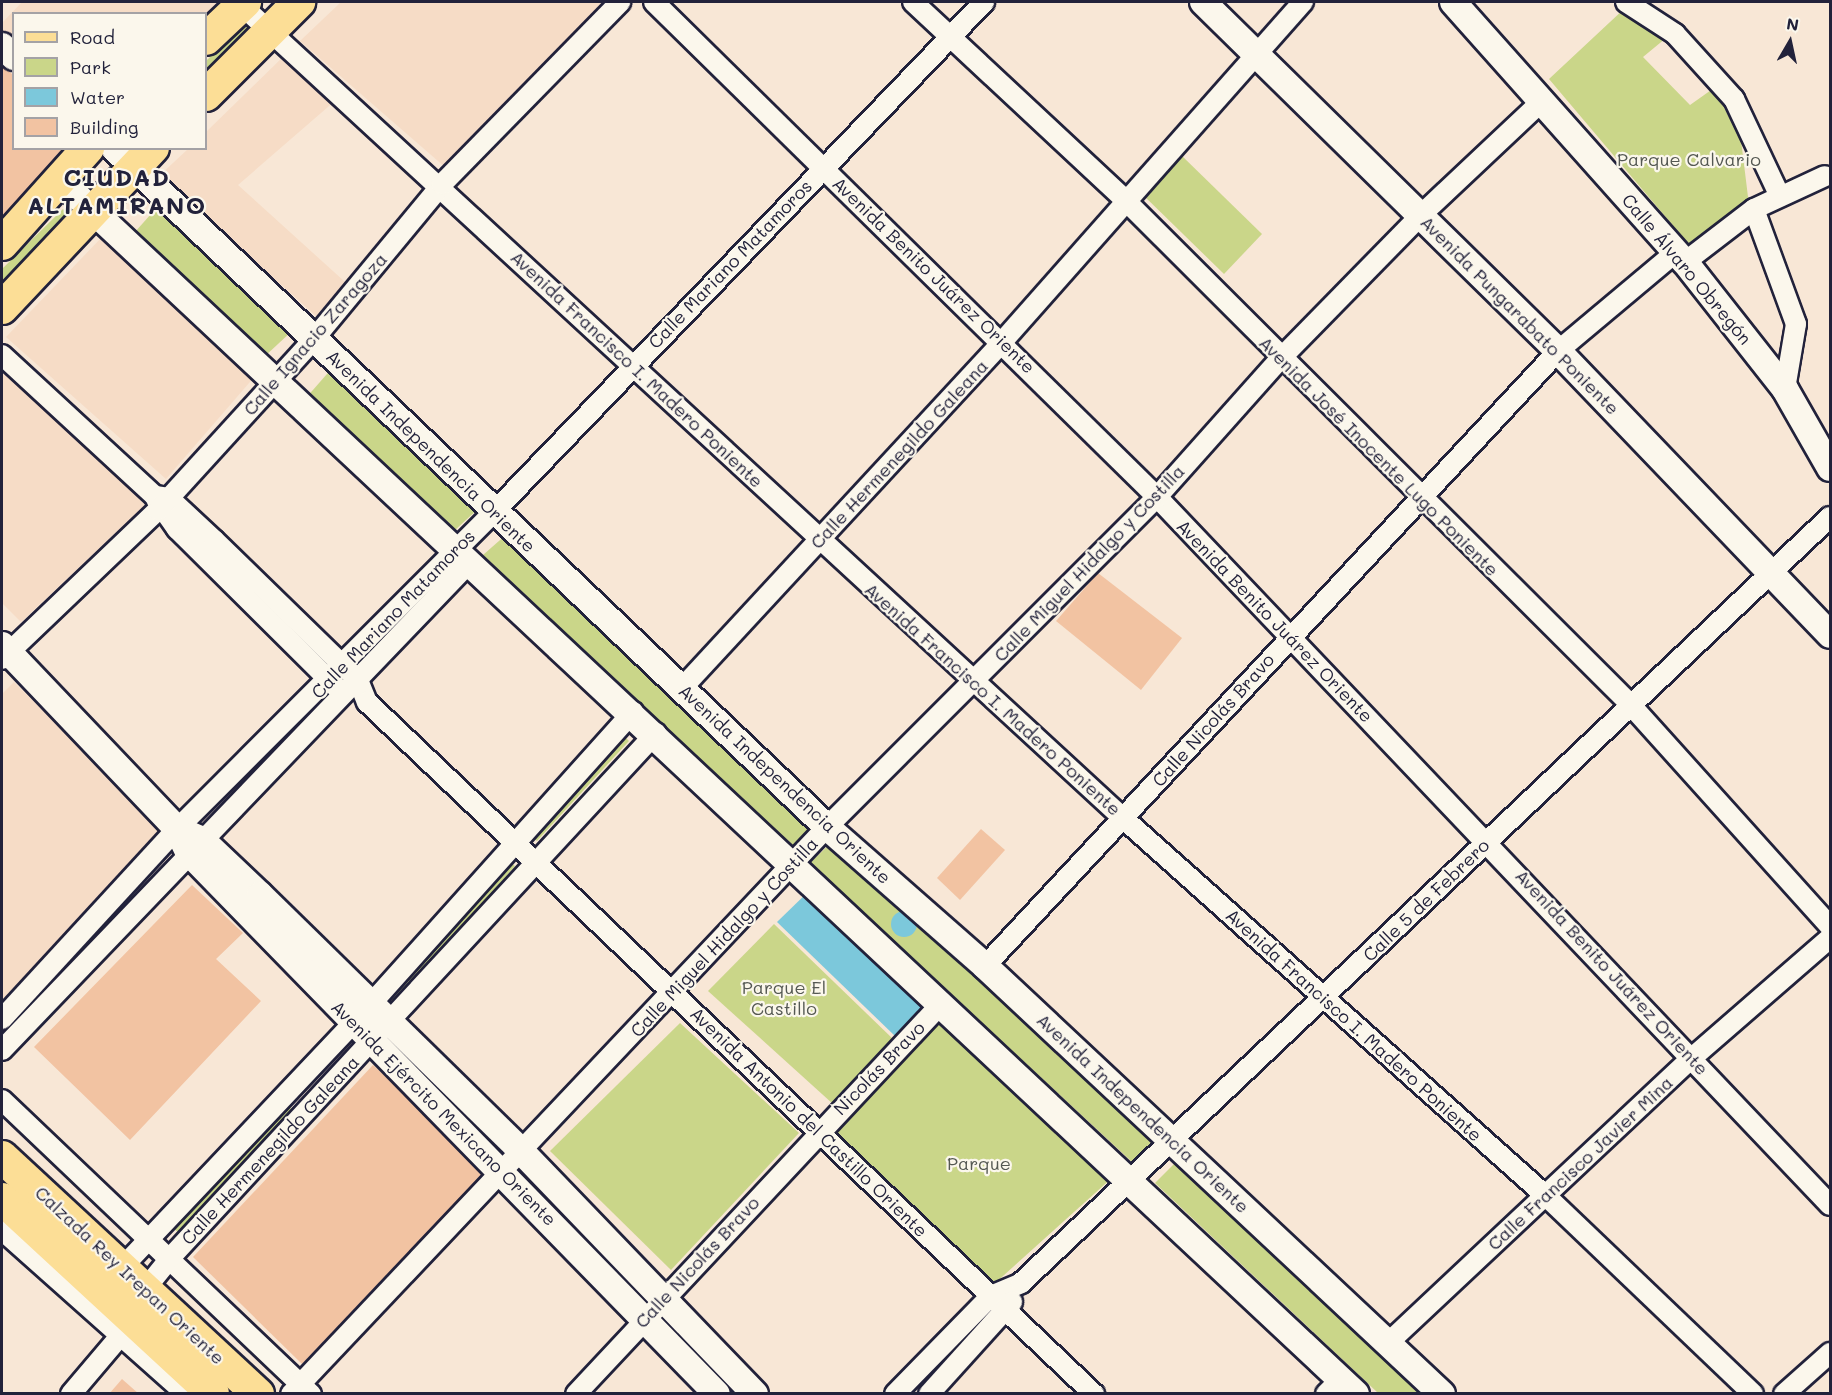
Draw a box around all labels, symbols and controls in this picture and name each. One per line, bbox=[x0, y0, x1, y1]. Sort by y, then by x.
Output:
legend bbox=[12, 12, 207, 150]
north arrow bbox=[1760, 12, 1820, 72]
text: N bbox=[1785, 12, 1801, 35]
text: Road bbox=[70, 25, 115, 49]
text: Park bbox=[70, 55, 111, 79]
text: Water bbox=[70, 85, 125, 109]
text: Building bbox=[70, 115, 138, 139]
park label: Parque Calvario bbox=[1617, 148, 1761, 170]
district label: CIUDAD ALTAMIRANO bbox=[27, 163, 207, 219]
street label: Avenida Benito Juárez Oriente bbox=[828, 172, 1040, 378]
street label: Calle Mariano Matamoros bbox=[644, 175, 816, 353]
street label: Calle Álvaro Obregón bbox=[1618, 189, 1756, 349]
street label: Avenida Pungarabato Poniente bbox=[1416, 211, 1624, 419]
street label: Avenida Francisco I. Madero Poniente bbox=[506, 246, 768, 492]
street label: Calle Ignacio Zaragoza bbox=[239, 248, 391, 420]
street label: Avenida José Inocente Lugo Poniente bbox=[1255, 332, 1503, 580]
street label: Avenida Independencia Oriente bbox=[322, 345, 540, 557]
street label: Calle Hermenegildo Galeana bbox=[806, 355, 992, 553]
street label: Calle Miguel Hidalgo y Costilla bbox=[989, 460, 1189, 666]
street label: Avenida Benito Juárez Oriente bbox=[1172, 515, 1378, 727]
street label: Calle Mariano Matamoros bbox=[307, 525, 479, 703]
street label: Avenida Francisco I. Madero Poniente bbox=[860, 578, 1126, 820]
street label: Calle Nicolás Bravo bbox=[1147, 649, 1279, 791]
street label: Avenida Independencia Oriente bbox=[674, 680, 896, 888]
street label: Calle Miguel Hidalgo y Costilla bbox=[626, 833, 822, 1041]
street label: Calle 5 de Febrero bbox=[1358, 834, 1494, 966]
street label: Avenida Benito Juárez Oriente bbox=[1511, 865, 1713, 1079]
street label: Avenida Francisco I. Madero Poniente bbox=[1221, 904, 1487, 1146]
park label: Parque El Castillo bbox=[742, 977, 826, 1020]
street label: Avenida Ejército Mexicano Oriente bbox=[327, 996, 561, 1230]
street label: Avenida Antonio del Castillo Oriente bbox=[686, 1003, 932, 1241]
street label: Avenida Independencia Oriente bbox=[1032, 1009, 1254, 1217]
street label: Nicolás Bravo bbox=[829, 1017, 929, 1119]
street label: Calle Hermenegildo Galeana bbox=[177, 1051, 363, 1249]
street label: Calle Francisco Javier Mina bbox=[1483, 1071, 1677, 1255]
park label: Parque bbox=[947, 1152, 1011, 1174]
street label: Calzada Rey Irepan Oriente bbox=[31, 1181, 229, 1369]
street label: Calle Nicolás Bravo bbox=[630, 1192, 764, 1332]

